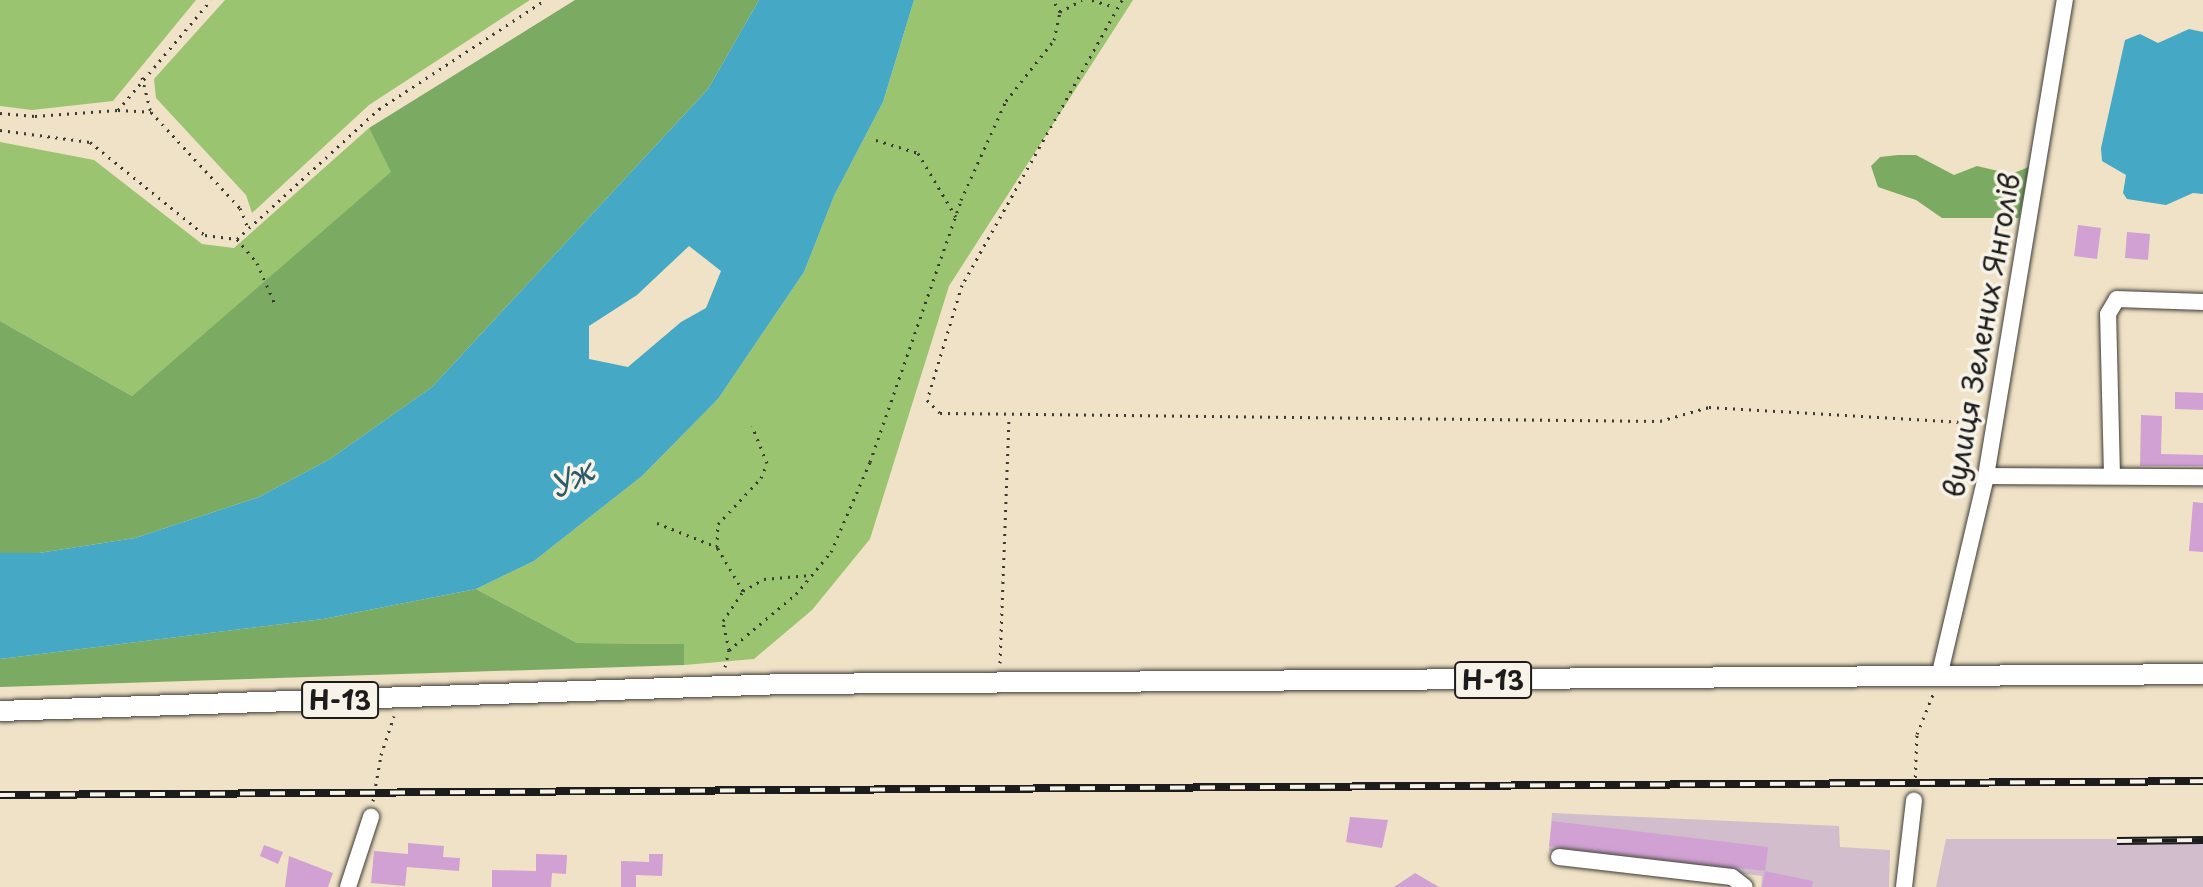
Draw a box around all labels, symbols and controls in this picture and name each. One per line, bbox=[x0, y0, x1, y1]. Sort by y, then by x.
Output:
street label: вулиця Зелених Янголів bbox=[1936, 170, 2026, 500]
water label: Уж bbox=[543, 452, 599, 504]
road number: Н-13 bbox=[1453, 658, 1533, 702]
road number: Н-13 bbox=[300, 678, 380, 722]

